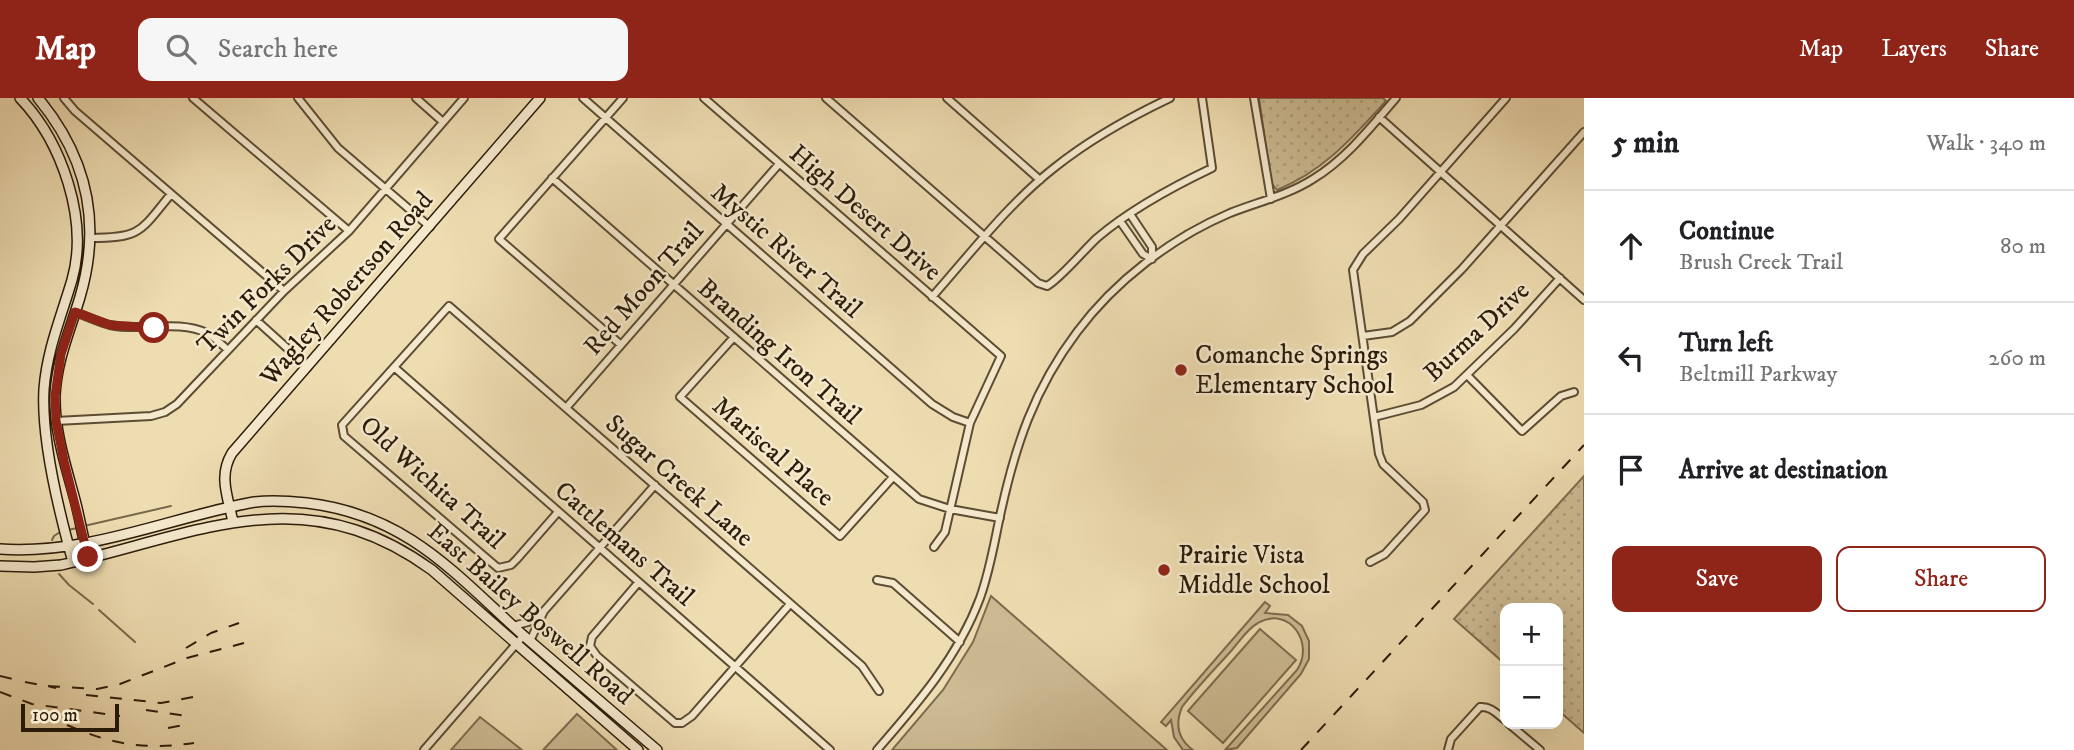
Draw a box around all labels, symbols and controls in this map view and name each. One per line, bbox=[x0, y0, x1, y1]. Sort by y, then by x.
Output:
search box bbox=[138, 18, 628, 81]
text: Map bbox=[35, 29, 96, 70]
icon: search bbox=[162, 30, 200, 68]
text: Search here bbox=[218, 33, 338, 66]
text: Map bbox=[1799, 34, 1843, 64]
text: Layers bbox=[1881, 34, 1947, 64]
text: Share bbox=[1985, 34, 2039, 64]
text: 5 min bbox=[1612, 125, 1679, 162]
text: Walk · 340 m bbox=[1926, 129, 2046, 158]
street label: High Desert Drive bbox=[782, 138, 948, 288]
street label: Mystic River Trail bbox=[704, 176, 869, 326]
street label: Wagley Robertson Road bbox=[253, 185, 441, 394]
street label: Twin Forks Drive bbox=[190, 208, 344, 362]
street label: Red Moon Trail bbox=[577, 215, 711, 363]
text: Continue bbox=[1679, 215, 1774, 248]
icon: ahead bbox=[1612, 227, 1650, 265]
text: 80 m bbox=[2000, 232, 2046, 261]
text: Brush Creek Trail bbox=[1679, 248, 1843, 277]
street label: Branding Iron Trail bbox=[690, 272, 868, 432]
street label: Burma Drive bbox=[1417, 275, 1537, 389]
route start bbox=[138, 312, 169, 343]
text: Turn left bbox=[1679, 327, 1773, 360]
place label: Comanche Springs Elementary School bbox=[1195, 339, 1394, 402]
icon: left bbox=[1612, 339, 1650, 377]
text: 260 m bbox=[1988, 344, 2046, 373]
text: Beltmill Parkway bbox=[1679, 360, 1837, 389]
marker: Comanche Springs Elementary School bbox=[1173, 362, 1189, 378]
street label: Mariscal Place bbox=[705, 390, 841, 514]
street label: Sugar Creek Lane bbox=[598, 408, 760, 554]
street label: Old Wichita Trail bbox=[353, 409, 511, 557]
icon: arrive bbox=[1612, 451, 1650, 489]
text: Arrive at destination bbox=[1679, 454, 1888, 487]
street label: Cattlemans Trail bbox=[547, 474, 701, 614]
street label: East Bailey Boswell Road bbox=[420, 515, 640, 713]
place label: Prairie Vista Middle School bbox=[1178, 539, 1330, 602]
route end bbox=[72, 541, 103, 572]
button: Save bbox=[1612, 546, 1822, 612]
button: Share bbox=[1836, 546, 2046, 612]
marker: Prairie Vista Middle School bbox=[1156, 562, 1172, 578]
map controls bbox=[1500, 603, 1563, 729]
button: + bbox=[1500, 603, 1563, 666]
button: − bbox=[1500, 666, 1563, 729]
scale bar bbox=[21, 701, 119, 733]
text: 100 m bbox=[32, 704, 78, 727]

